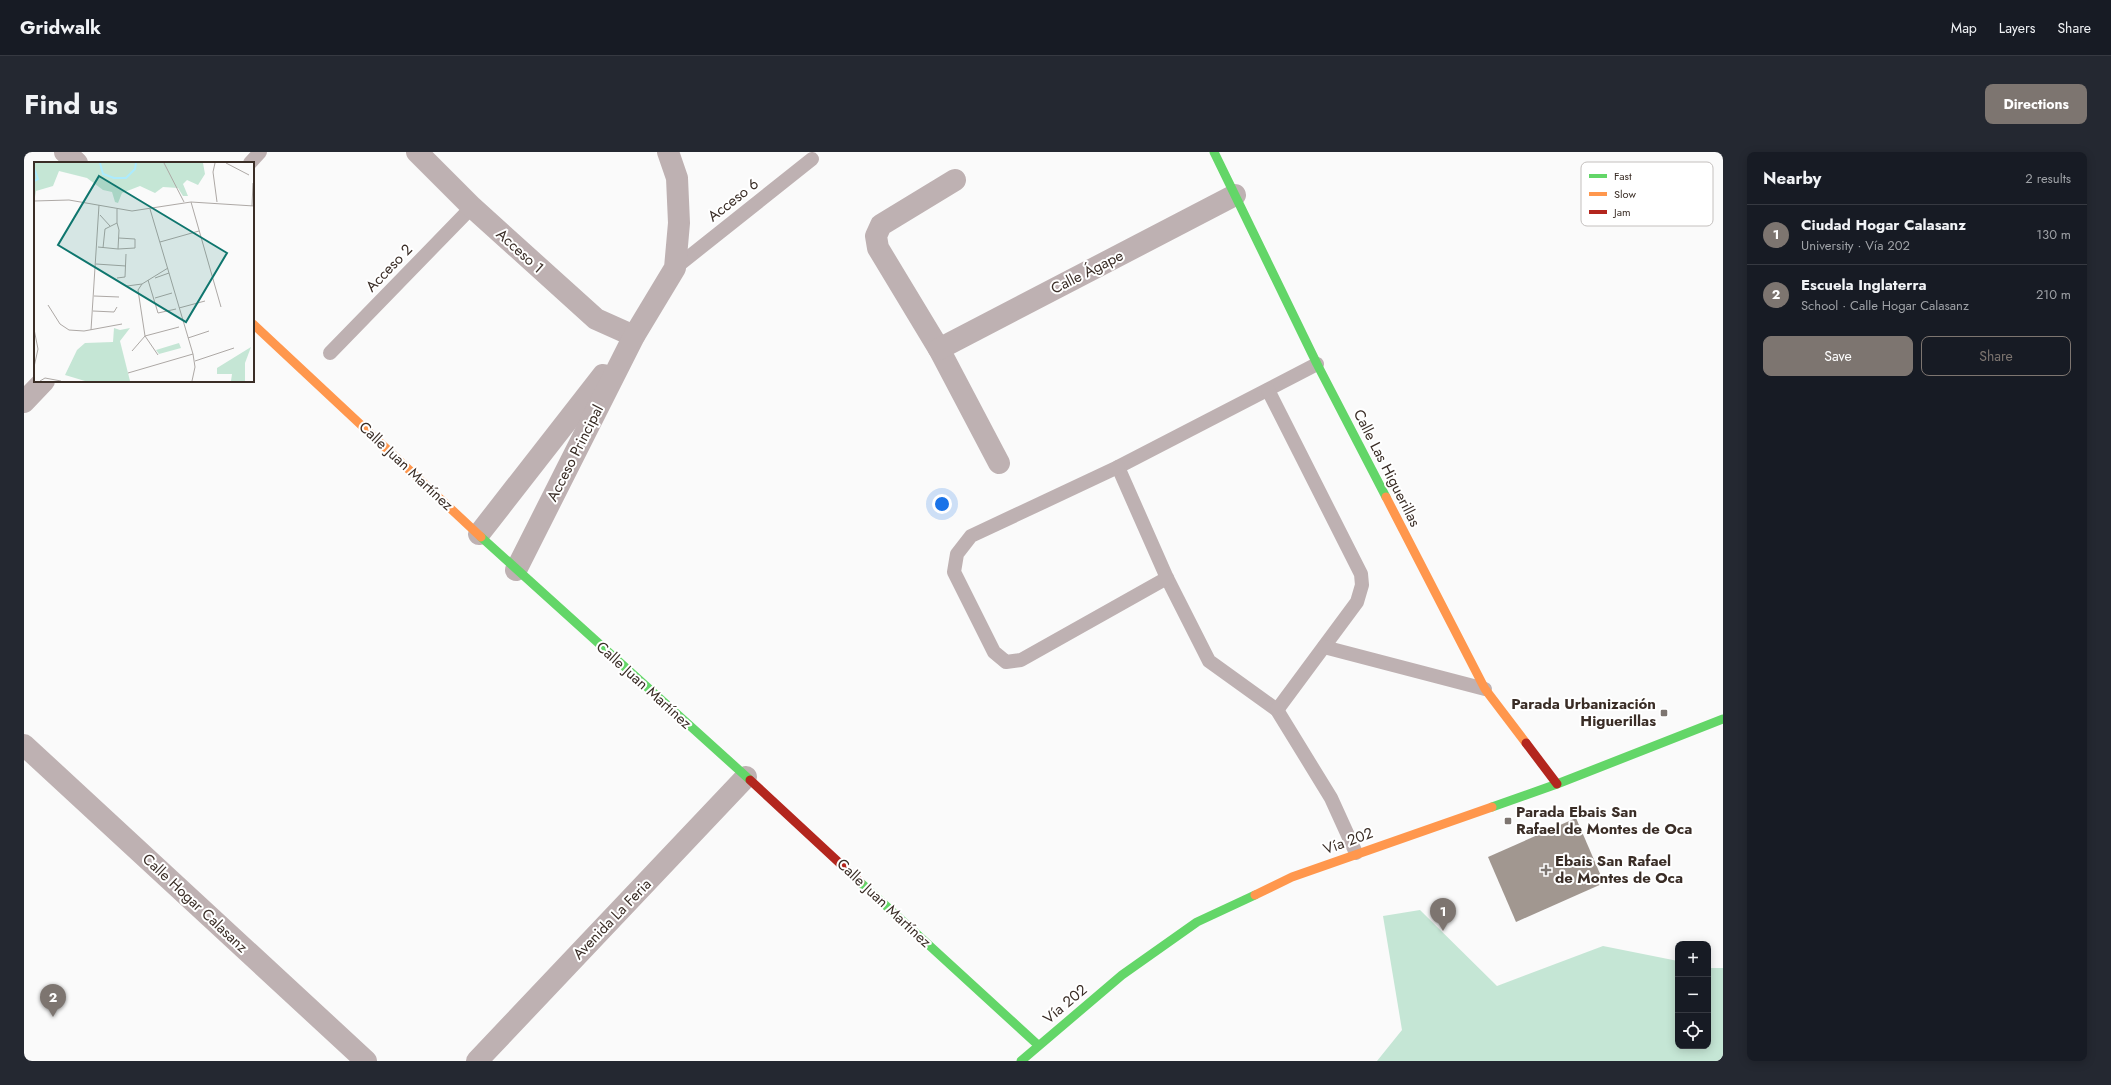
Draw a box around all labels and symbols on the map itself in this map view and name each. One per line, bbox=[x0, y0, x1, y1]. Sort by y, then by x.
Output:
inset map bbox=[34, 162, 254, 382]
legend bbox=[1581, 162, 1713, 226]
text: Fast bbox=[1614, 168, 1632, 184]
street label: Acceso 6 bbox=[703, 173, 763, 227]
text: Slow bbox=[1614, 186, 1636, 202]
text: Jam bbox=[1612, 204, 1631, 220]
street label: Acceso 1 bbox=[491, 224, 549, 278]
street label: Acceso 2 bbox=[361, 239, 417, 297]
street label: Calle Ágape bbox=[1047, 244, 1127, 300]
street label: Acceso Principal bbox=[541, 401, 609, 505]
street label: Calle Las Higuerillas bbox=[1348, 405, 1426, 531]
street label: Calle Juan Martínez bbox=[354, 416, 458, 516]
your location bbox=[932, 494, 952, 514]
street label: Calle Juan Martínez bbox=[591, 636, 697, 734]
place label: Parada Urbanización Higuerillas bbox=[1511, 693, 1656, 732]
marker: Parada Urbanización Higuerillas bbox=[1659, 708, 1669, 718]
place label: Parada Ebais San Rafael de Montes de Oca bbox=[1516, 801, 1692, 840]
marker: Parada Ebais San Rafael de Montes de Oca bbox=[1503, 816, 1513, 826]
street label: Vía 202 bbox=[1320, 822, 1376, 860]
street label: Calle Hogar Calasanz bbox=[137, 848, 253, 958]
place label: Ebais San Rafael de Montes de Oca bbox=[1555, 850, 1683, 889]
street label: Calle Juan Martínez bbox=[832, 853, 936, 953]
marker: Ebais San Rafael de Montes de Oca bbox=[1540, 864, 1552, 876]
street label: Avenida La Feria bbox=[568, 874, 656, 964]
pin: 1 bbox=[1430, 898, 1456, 931]
street label: Vía 202 bbox=[1038, 979, 1092, 1029]
pin: 2 bbox=[40, 984, 66, 1017]

